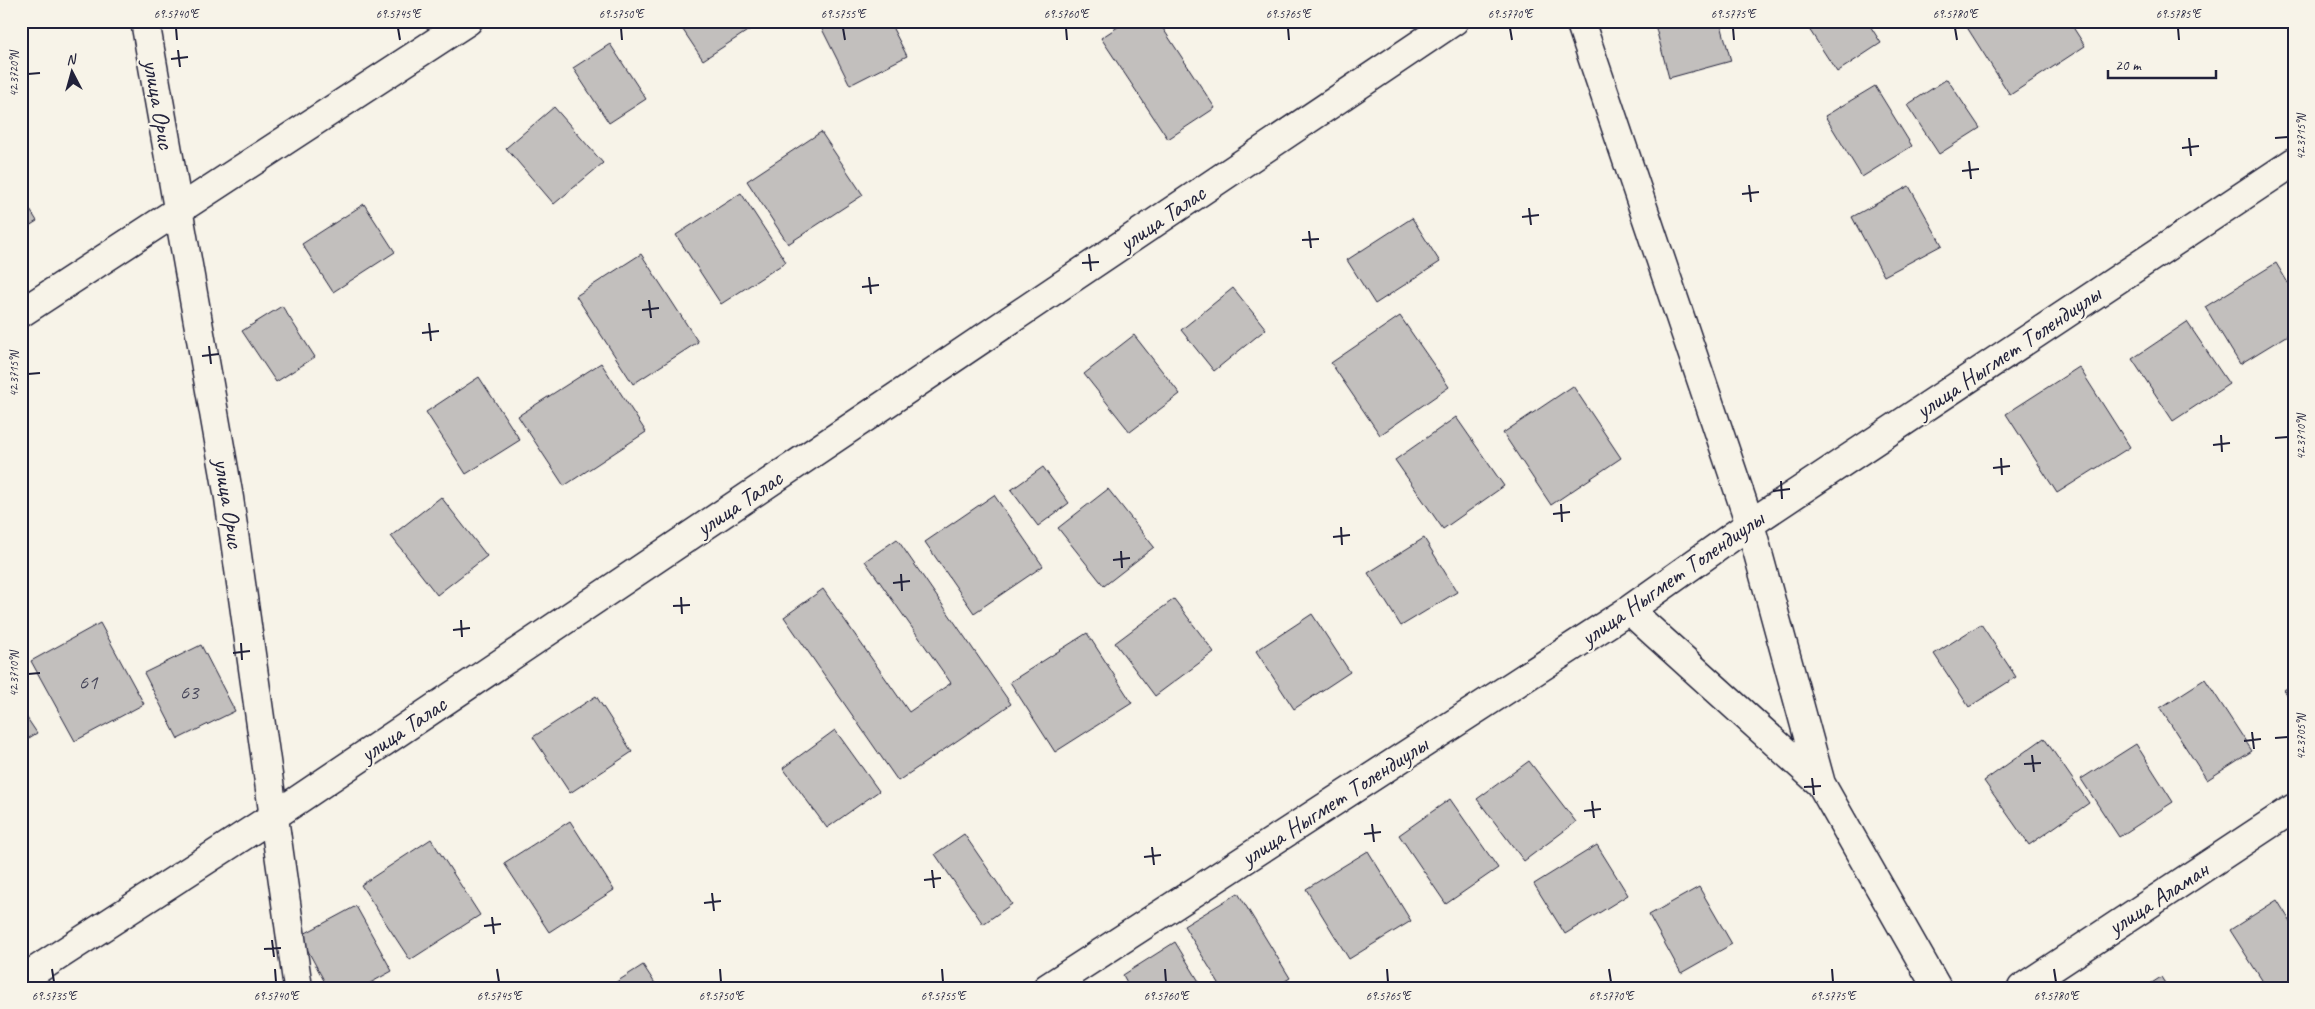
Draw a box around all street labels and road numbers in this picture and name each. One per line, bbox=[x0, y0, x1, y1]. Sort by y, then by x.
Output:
street label: улица Орис bbox=[136, 55, 182, 153]
street label: улица Талас bbox=[1111, 177, 1212, 259]
street label: улица Ныгмет Толендиулы bbox=[1908, 278, 2108, 426]
street label: улица Орис bbox=[207, 454, 251, 551]
street label: улица Талас bbox=[688, 462, 789, 544]
street label: улица Ныгмет Толендиулы bbox=[1573, 502, 1771, 654]
street label: улица Талас bbox=[352, 688, 453, 770]
street label: улица Ныгмет Толендиулы bbox=[1233, 728, 1435, 874]
street label: улица Аламан bbox=[2100, 854, 2215, 943]

